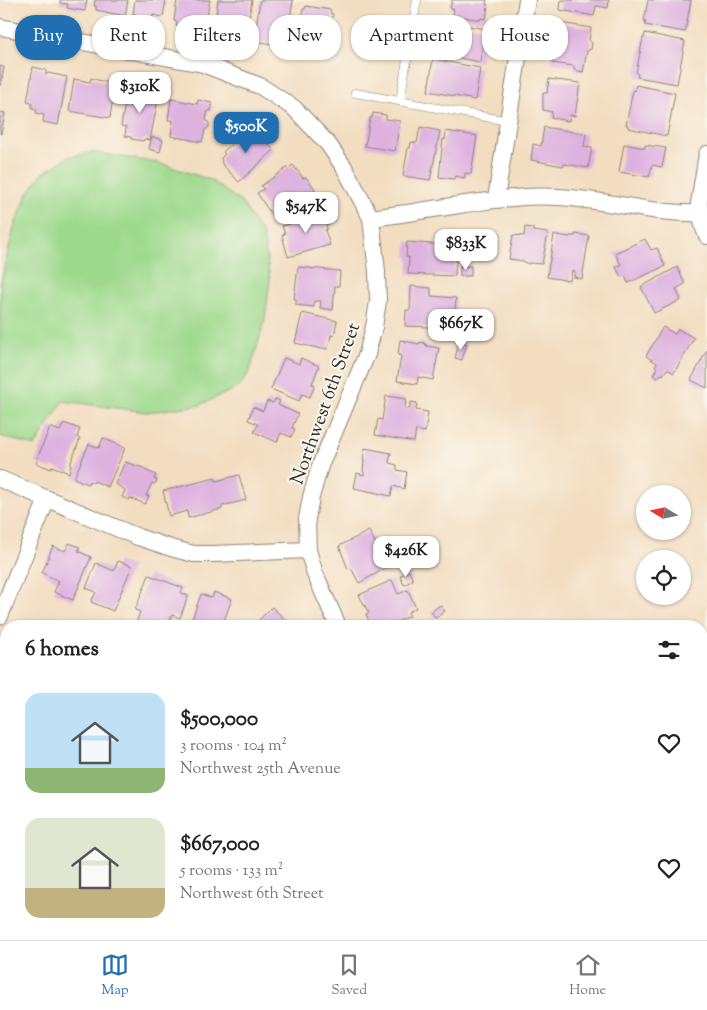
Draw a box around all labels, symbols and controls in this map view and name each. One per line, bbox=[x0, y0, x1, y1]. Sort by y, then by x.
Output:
chip: Buy bbox=[15, 15, 82, 60]
chip: Rent bbox=[92, 15, 165, 60]
chip: Filters bbox=[175, 15, 259, 60]
chip: New bbox=[269, 15, 341, 60]
chip: Apartment bbox=[351, 15, 472, 60]
chip: House bbox=[482, 15, 568, 60]
pin: $310K bbox=[105, 72, 175, 114]
text: $310K bbox=[120, 76, 160, 99]
pin: $500K bbox=[211, 112, 281, 154]
text: $500K bbox=[225, 116, 267, 139]
pin: $547K bbox=[271, 192, 341, 234]
text: $547K bbox=[285, 196, 327, 219]
pin: $833K bbox=[431, 228, 501, 271]
text: $833K bbox=[445, 233, 487, 256]
pin: $667K bbox=[426, 308, 496, 351]
text: $667K bbox=[439, 313, 483, 336]
street label: Northwest 6th Street bbox=[285, 319, 368, 489]
north arrow bbox=[636, 485, 691, 540]
map controls bbox=[636, 485, 691, 605]
pin: $426K bbox=[371, 536, 441, 578]
text: $426K bbox=[384, 540, 428, 563]
button: locate bbox=[636, 550, 691, 605]
text: 6 homes bbox=[25, 635, 99, 665]
icon: filters bbox=[655, 636, 683, 664]
text: $500,000 bbox=[180, 705, 258, 735]
icon: home bbox=[65, 713, 125, 773]
icon: heart bbox=[655, 729, 683, 757]
text: 3 rooms · 104 m² bbox=[180, 735, 287, 758]
text: Northwest 25th Avenue bbox=[180, 758, 341, 781]
text: $667,000 bbox=[180, 830, 260, 860]
icon: home bbox=[65, 838, 125, 898]
icon: heart bbox=[655, 854, 683, 882]
text: 5 rooms · 133 m² bbox=[180, 860, 283, 883]
text: Northwest 6th Street bbox=[180, 883, 324, 906]
tab: Map bbox=[101, 951, 129, 1001]
tab: Saved bbox=[331, 951, 367, 1001]
tab: Home bbox=[569, 951, 606, 1001]

